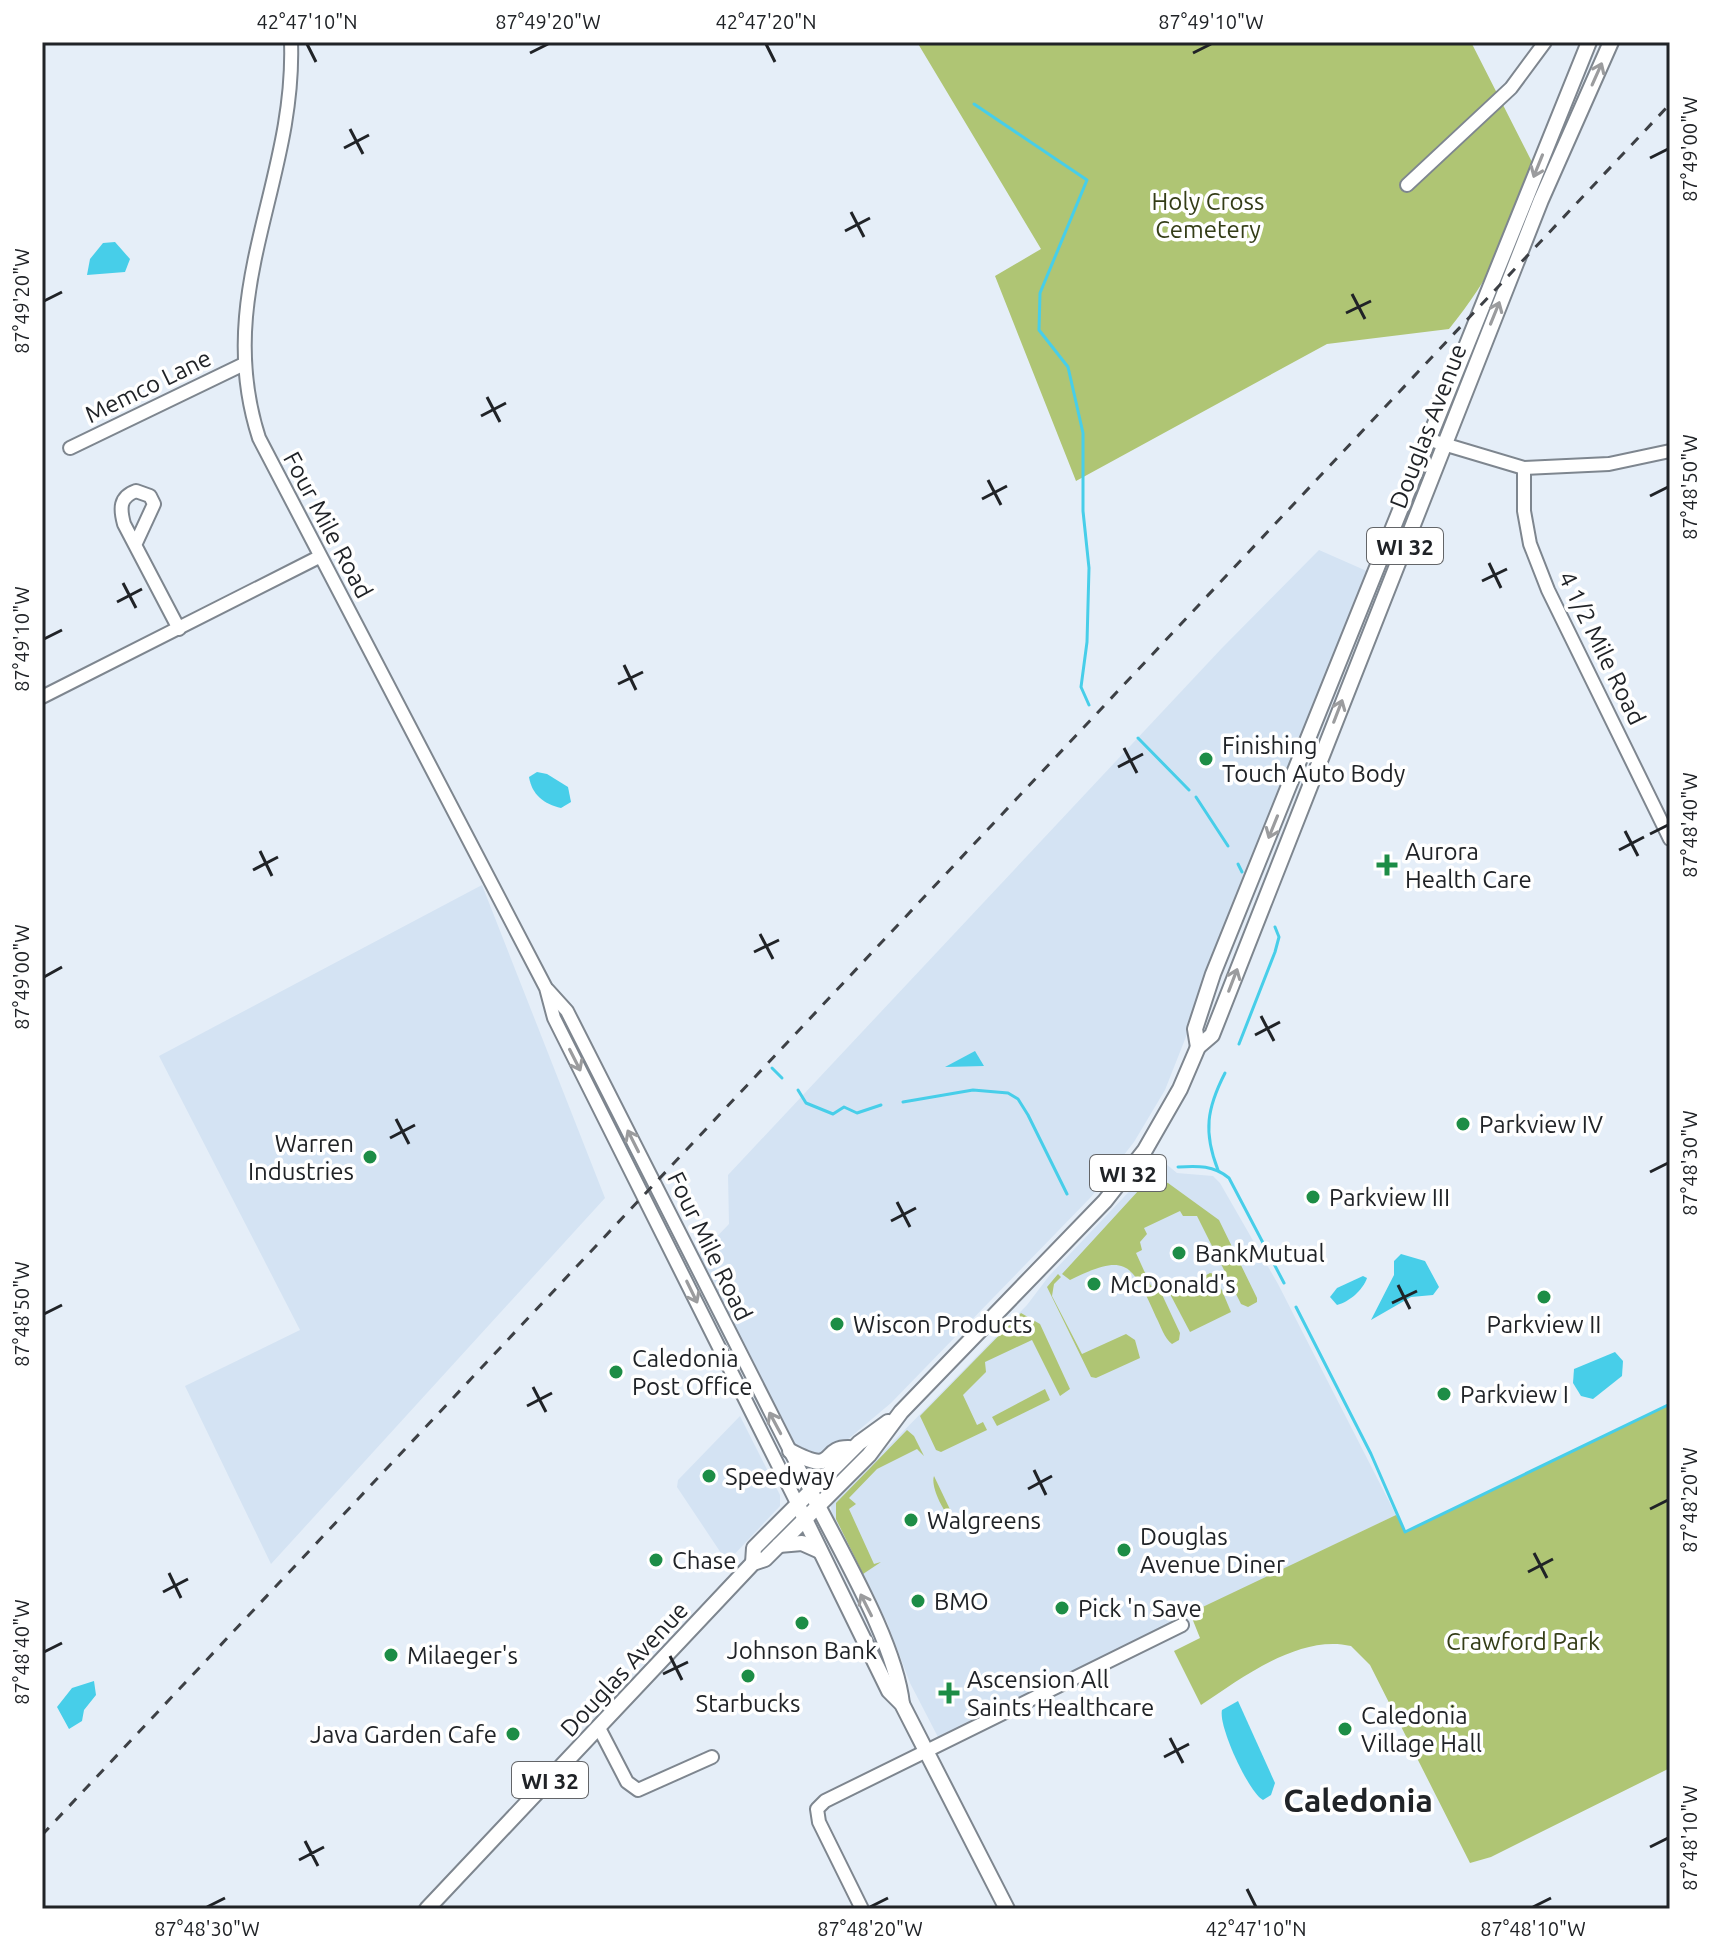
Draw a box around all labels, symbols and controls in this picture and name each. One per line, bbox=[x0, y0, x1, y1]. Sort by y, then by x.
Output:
text: 42°47'10"N bbox=[256, 10, 358, 33]
text: 87°49'20"W bbox=[495, 10, 601, 33]
text: 42°47'20"N bbox=[715, 10, 817, 33]
text: 87°49'10"W bbox=[1158, 10, 1264, 33]
one-way arrow bbox=[1590, 62, 1605, 86]
text: 87°49'00"W bbox=[1678, 96, 1701, 202]
one-way arrow bbox=[1530, 153, 1544, 178]
park label: Holy Cross Cemetery bbox=[1152, 188, 1264, 243]
text: 87°49'20"W bbox=[10, 248, 33, 354]
one-way arrow bbox=[1489, 301, 1503, 326]
street label: Douglas Avenue bbox=[1384, 340, 1472, 512]
street label: Memco Lane bbox=[81, 344, 215, 428]
text: 87°48'50"W bbox=[1678, 434, 1701, 540]
street label: Four Mile Road bbox=[278, 447, 378, 603]
road number: WI 32 bbox=[1367, 528, 1443, 564]
street label: 4 1/2 Mile Road bbox=[1553, 567, 1651, 729]
text: 87°49'10"W bbox=[10, 586, 33, 692]
one-way arrow bbox=[1332, 699, 1346, 724]
place label: Finishing Touch Auto Body bbox=[1222, 732, 1406, 787]
marker: Finishing Touch Auto Body bbox=[1197, 750, 1215, 768]
text: 87°48'40"W bbox=[1678, 772, 1701, 878]
one-way arrow bbox=[1265, 814, 1279, 839]
place label: Aurora Health Care bbox=[1405, 838, 1532, 893]
marker: Aurora Health Care bbox=[1376, 854, 1398, 876]
text: 87°49'00"W bbox=[10, 924, 33, 1030]
one-way arrow bbox=[1227, 968, 1242, 993]
one-way arrow bbox=[568, 1047, 583, 1071]
text: 87°48'30"W bbox=[1678, 1110, 1701, 1216]
place label: Parkview IV bbox=[1479, 1111, 1603, 1138]
marker: Parkview IV bbox=[1454, 1115, 1472, 1133]
one-way arrow bbox=[625, 1129, 640, 1153]
place label: Warren Industries bbox=[248, 1130, 354, 1185]
marker: Warren Industries bbox=[361, 1148, 379, 1166]
road number: WI 32 bbox=[1090, 1155, 1166, 1191]
street label: Four Mile Road bbox=[662, 1167, 758, 1325]
place label: Parkview III bbox=[1329, 1184, 1450, 1211]
marker: Parkview III bbox=[1304, 1188, 1322, 1206]
place label: BankMutual bbox=[1195, 1240, 1325, 1267]
marker: BankMutual bbox=[1170, 1244, 1188, 1262]
text: 87°48'50"W bbox=[10, 1261, 33, 1367]
place label: McDonald's bbox=[1110, 1271, 1236, 1298]
marker: McDonald's bbox=[1085, 1275, 1103, 1293]
one-way arrow bbox=[684, 1280, 700, 1304]
marker: Parkview II bbox=[1535, 1288, 1553, 1306]
place label: Wiscon Products bbox=[853, 1311, 1032, 1338]
place label: Parkview II bbox=[1487, 1311, 1601, 1338]
marker: Wiscon Products bbox=[828, 1315, 846, 1333]
place label: Caledonia Post Office bbox=[632, 1345, 753, 1400]
marker: Caledonia Post Office bbox=[607, 1363, 625, 1381]
place label: Parkview I bbox=[1460, 1381, 1569, 1408]
marker: Parkview I bbox=[1435, 1385, 1453, 1403]
one-way arrow bbox=[767, 1411, 783, 1435]
text: 87°48'20"W bbox=[1678, 1447, 1701, 1553]
place label: Speedway bbox=[725, 1463, 835, 1490]
marker: Speedway bbox=[700, 1467, 718, 1485]
place label: Walgreens bbox=[927, 1507, 1041, 1534]
marker: Walgreens bbox=[902, 1511, 920, 1529]
place label: Douglas Avenue Diner bbox=[1140, 1523, 1285, 1578]
marker: Douglas Avenue Diner bbox=[1115, 1541, 1133, 1559]
place label: Chase bbox=[672, 1547, 736, 1574]
marker: Chase bbox=[647, 1551, 665, 1569]
place label: BMO bbox=[934, 1588, 989, 1615]
marker: BMO bbox=[909, 1592, 927, 1610]
one-way arrow bbox=[858, 1594, 874, 1618]
place label: Pick 'n Save bbox=[1078, 1595, 1202, 1622]
street label: Douglas Avenue bbox=[555, 1596, 693, 1742]
text: 87°48'40"W bbox=[10, 1599, 33, 1705]
marker: Pick 'n Save bbox=[1053, 1599, 1071, 1617]
marker: Johnson Bank bbox=[793, 1614, 811, 1632]
park label: Crawford Park bbox=[1446, 1628, 1600, 1655]
place label: Johnson Bank bbox=[727, 1637, 877, 1664]
place label: Milaeger's bbox=[407, 1642, 518, 1669]
marker: Milaeger's bbox=[382, 1646, 400, 1664]
place label: Ascension All Saints Healthcare bbox=[967, 1666, 1154, 1721]
marker: Starbucks bbox=[739, 1667, 757, 1685]
marker: Ascension All Saints Healthcare bbox=[938, 1682, 960, 1704]
place label: Starbucks bbox=[696, 1690, 800, 1717]
place label: Caledonia Village Hall bbox=[1361, 1702, 1482, 1757]
marker: Caledonia Village Hall bbox=[1336, 1720, 1354, 1738]
place label: Java Garden Cafe bbox=[310, 1721, 497, 1748]
marker: Java Garden Cafe bbox=[504, 1725, 522, 1743]
road number: WI 32 bbox=[512, 1762, 588, 1798]
district label: Caledonia bbox=[1283, 1782, 1433, 1818]
text: 87°48'10"W bbox=[1678, 1785, 1701, 1891]
text: 87°48'30"W bbox=[154, 1917, 260, 1940]
text: 87°48'20"W bbox=[817, 1917, 923, 1940]
text: 42°47'10"N bbox=[1205, 1917, 1307, 1940]
text: 87°48'10"W bbox=[1480, 1917, 1586, 1940]

